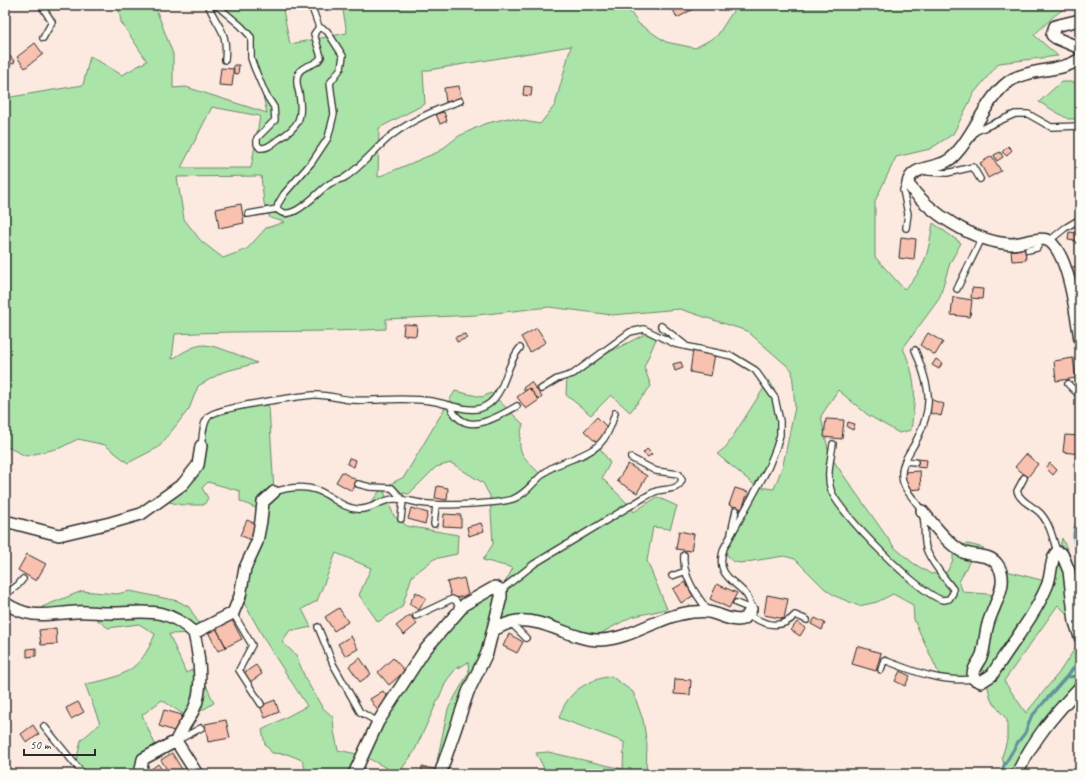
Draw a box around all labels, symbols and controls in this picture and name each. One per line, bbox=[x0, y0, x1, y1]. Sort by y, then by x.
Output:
scale bar bbox=[24, 731, 95, 757]
text: 50 m bbox=[30, 737, 52, 753]

